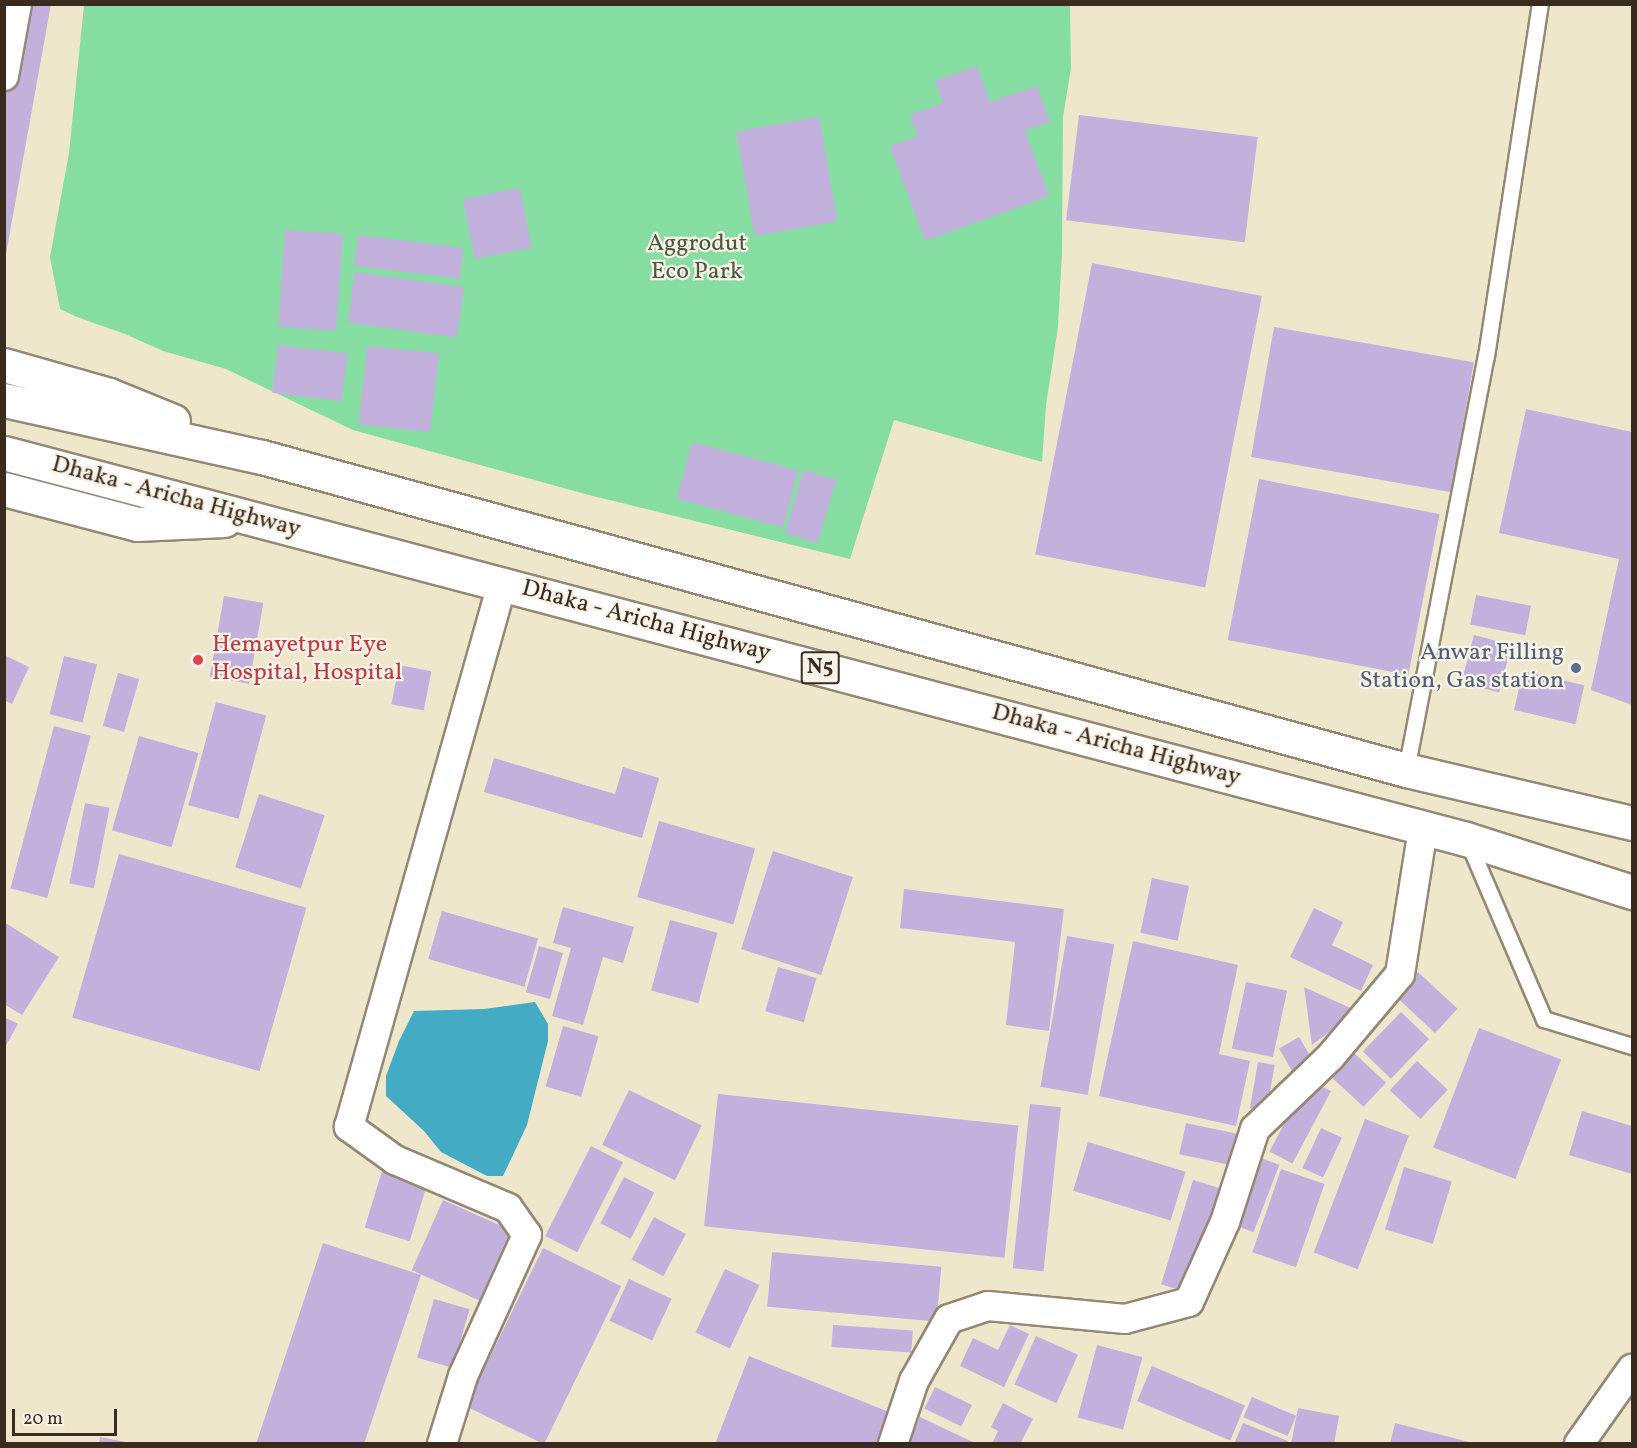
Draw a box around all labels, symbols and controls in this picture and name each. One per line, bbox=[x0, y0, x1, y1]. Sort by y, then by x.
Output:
park label: Aggrodut Eco Park bbox=[647, 231, 747, 287]
street label: Dhaka - Aricha Highway bbox=[48, 451, 304, 545]
street label: Dhaka - Aricha Highway bbox=[518, 575, 774, 669]
place label: Hemayetpur Eye Hospital, Hospital bbox=[212, 632, 402, 688]
place label: Anwar Filling Station, Gas station bbox=[1359, 640, 1564, 696]
road number: N5 bbox=[800, 649, 840, 687]
marker: Hemayetpur Eye Hospital, Hospital bbox=[189, 651, 207, 669]
marker: Anwar Filling Station, Gas station bbox=[1569, 661, 1583, 675]
street label: Dhaka - Aricha Highway bbox=[988, 699, 1244, 793]
scale bar bbox=[15, 1397, 120, 1435]
text: 20 m bbox=[23, 1407, 63, 1432]

